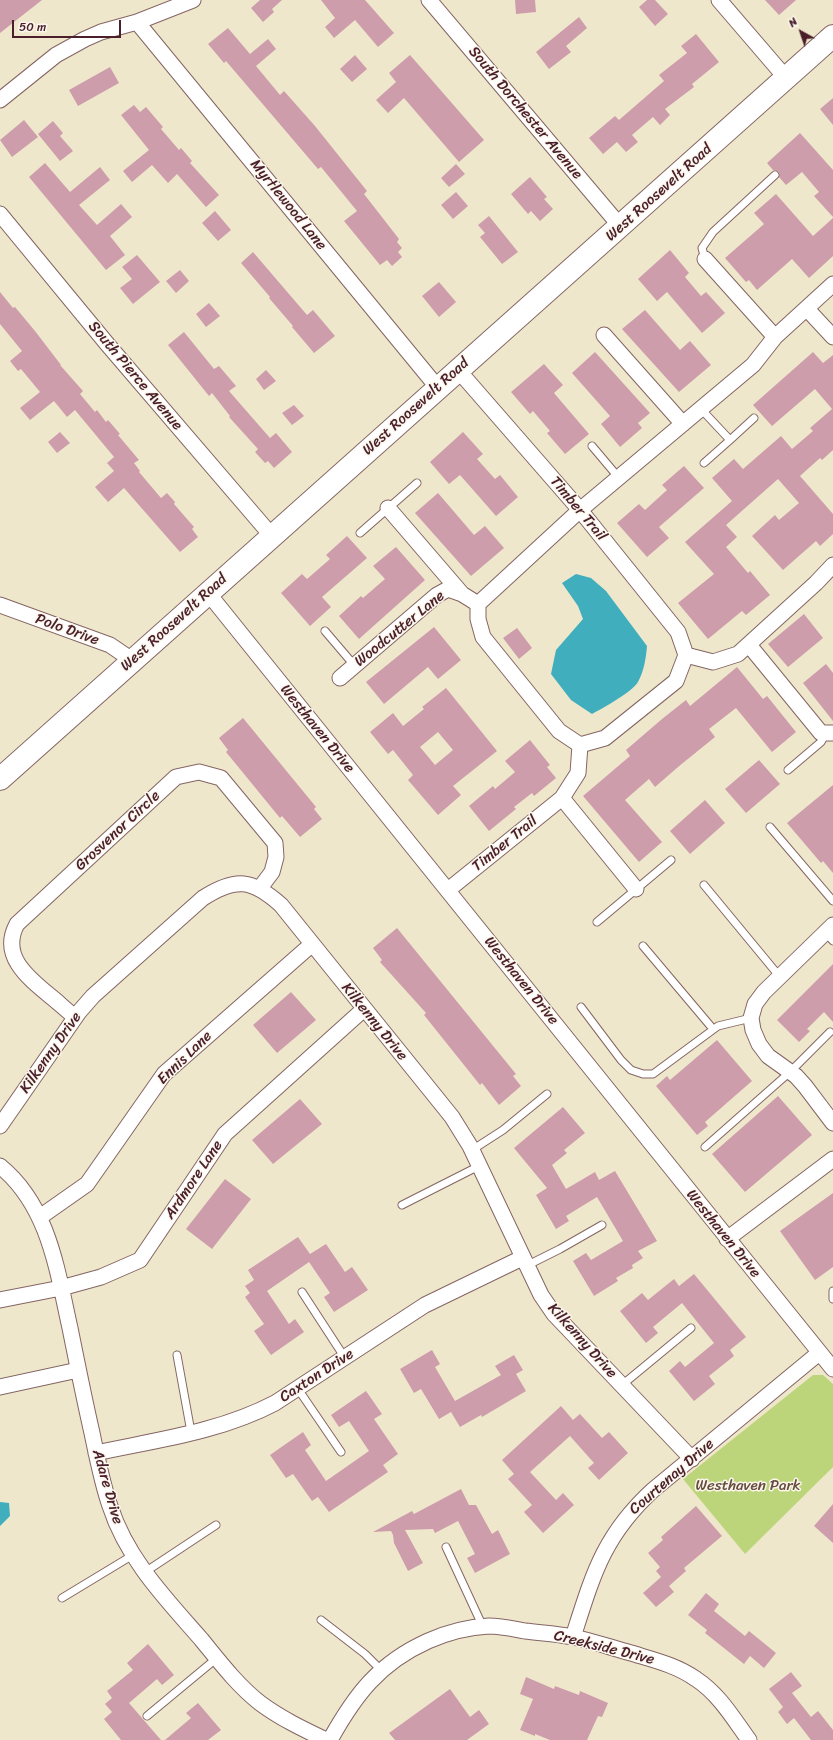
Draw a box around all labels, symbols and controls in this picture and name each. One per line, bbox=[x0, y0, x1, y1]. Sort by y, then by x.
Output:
scale bar bbox=[14, 12, 123, 38]
north arrow bbox=[781, 12, 821, 52]
text: N bbox=[784, 13, 802, 32]
text: 50 m bbox=[19, 16, 46, 38]
street label: South Dorchester Avenue bbox=[464, 43, 586, 183]
street label: West Roosevelt Road bbox=[602, 141, 716, 245]
street label: Myrtlewood Lane bbox=[246, 156, 330, 254]
street label: South Pierce Avenue bbox=[84, 318, 186, 434]
street label: West Roosevelt Road bbox=[359, 355, 473, 459]
street label: Timber Trail bbox=[546, 473, 610, 545]
street label: West Roosevelt Road bbox=[117, 571, 231, 675]
street label: Woodcutter Lane bbox=[351, 587, 449, 671]
street label: Polo Drive bbox=[33, 610, 101, 650]
street label: Westhaven Drive bbox=[276, 681, 358, 777]
street label: Grosvenor Circle bbox=[72, 787, 164, 875]
street label: Timber Trail bbox=[469, 812, 541, 876]
street label: Westhaven Drive bbox=[480, 933, 562, 1029]
street label: Kilkenny Drive bbox=[337, 979, 411, 1065]
street label: Kilkenny Drive bbox=[16, 1009, 86, 1097]
street label: Ennis Lane bbox=[154, 1028, 216, 1088]
street label: Ardmore Lane bbox=[161, 1137, 227, 1223]
street label: Westhaven Drive bbox=[682, 1186, 764, 1282]
street label: Kilkenny Drive bbox=[544, 1300, 620, 1382]
street label: Caxton Drive bbox=[277, 1345, 357, 1407]
street label: Courtenay Drive bbox=[626, 1435, 718, 1519]
street label: Adare Drive bbox=[88, 1448, 126, 1526]
park label: Westhaven Park bbox=[695, 1477, 801, 1495]
street label: Creekside Drive bbox=[552, 1627, 656, 1669]

